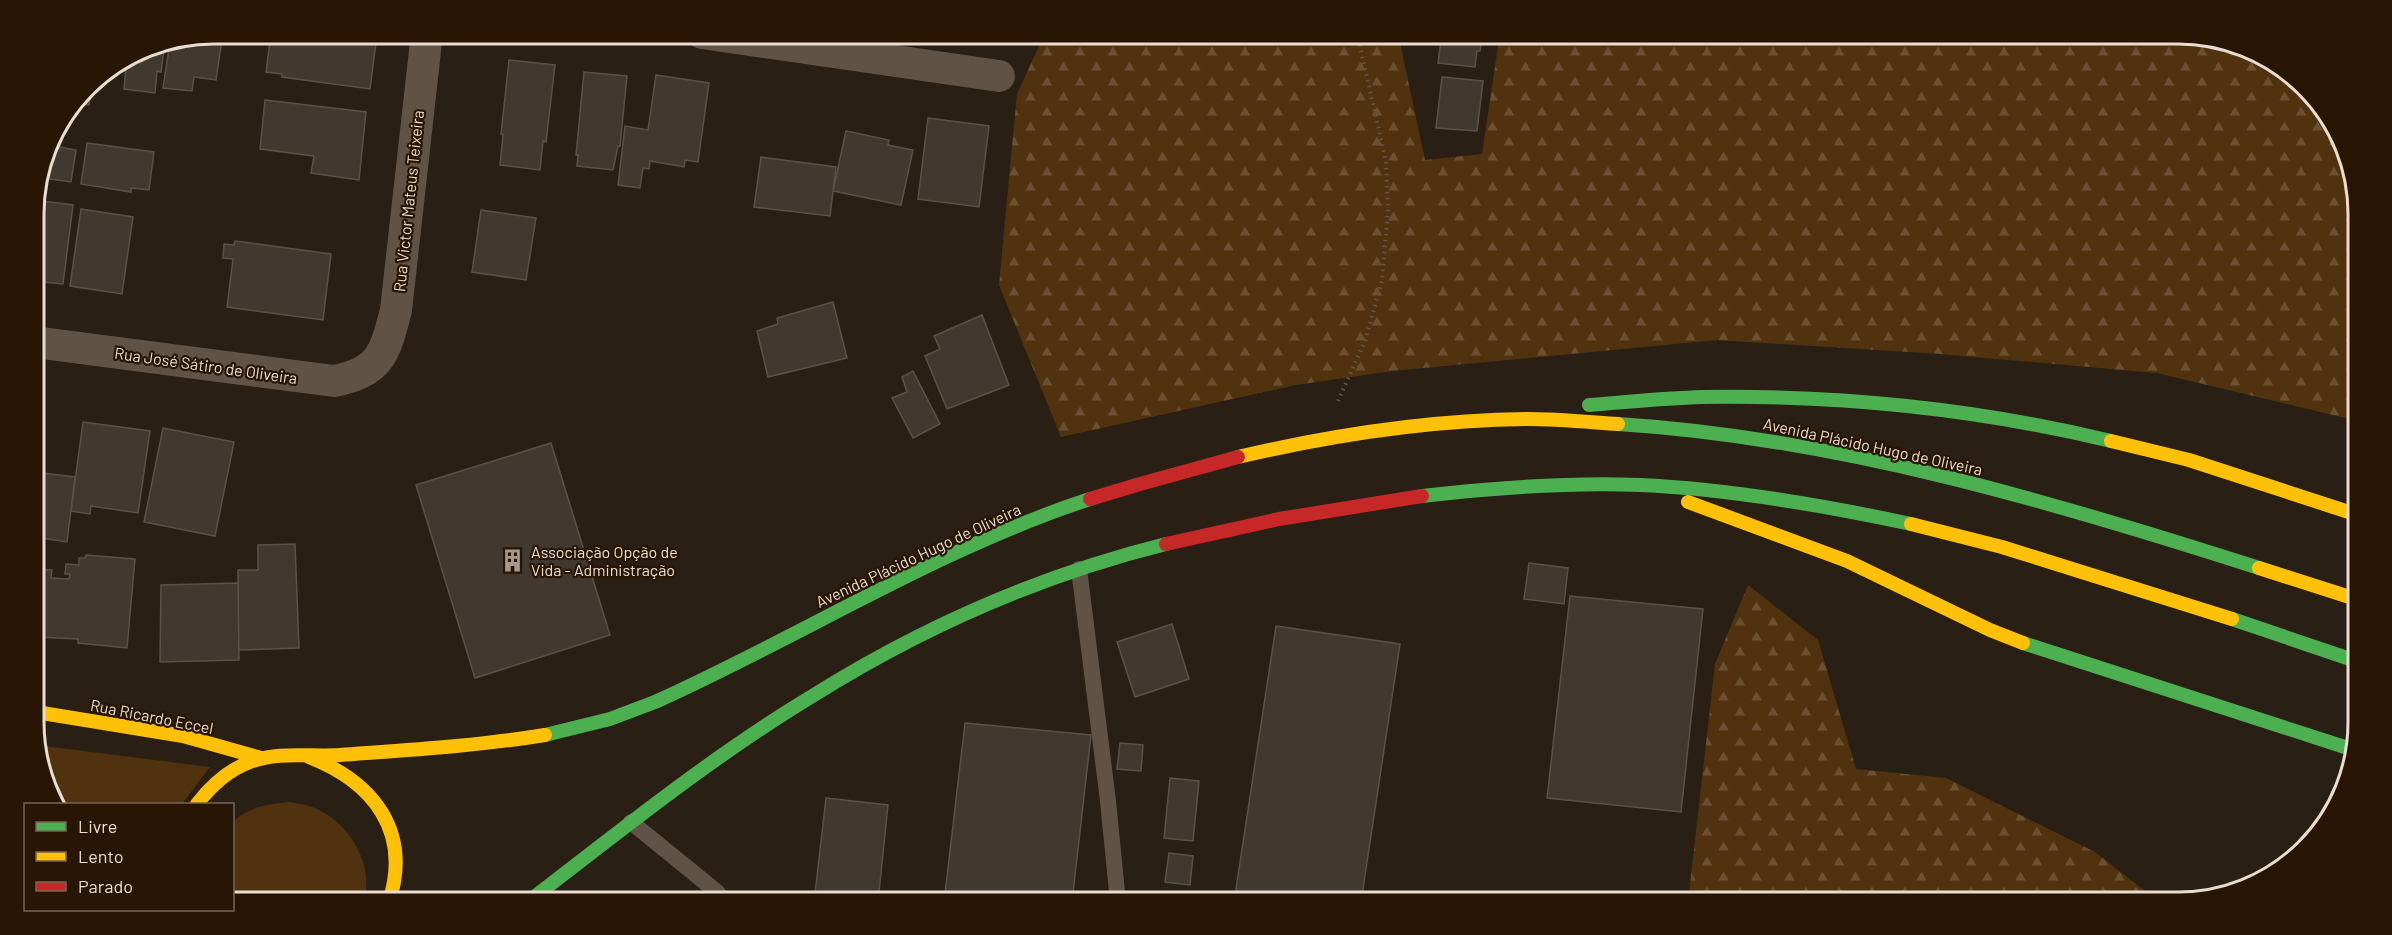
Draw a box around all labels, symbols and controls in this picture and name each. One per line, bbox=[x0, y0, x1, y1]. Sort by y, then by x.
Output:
street label: Rua Victor Mateus Teixeira bbox=[389, 109, 427, 293]
street label: Rua José Sátiro de Oliveira bbox=[113, 343, 299, 387]
street label: Avenida Plácido Hugo de Oliveira bbox=[1762, 413, 1984, 479]
street label: Avenida Plácido Hugo de Oliveira bbox=[813, 499, 1023, 611]
place label: Associação Opção de Vida - Administração bbox=[531, 542, 678, 579]
building icon: Associação Opção de Vida - Administração bbox=[500, 547, 526, 573]
street label: Rua Ricardo Eccel bbox=[89, 695, 215, 737]
legend bbox=[24, 803, 234, 911]
text: Livre bbox=[78, 815, 117, 837]
text: Lento bbox=[78, 845, 124, 867]
text: Parado bbox=[78, 875, 133, 897]

